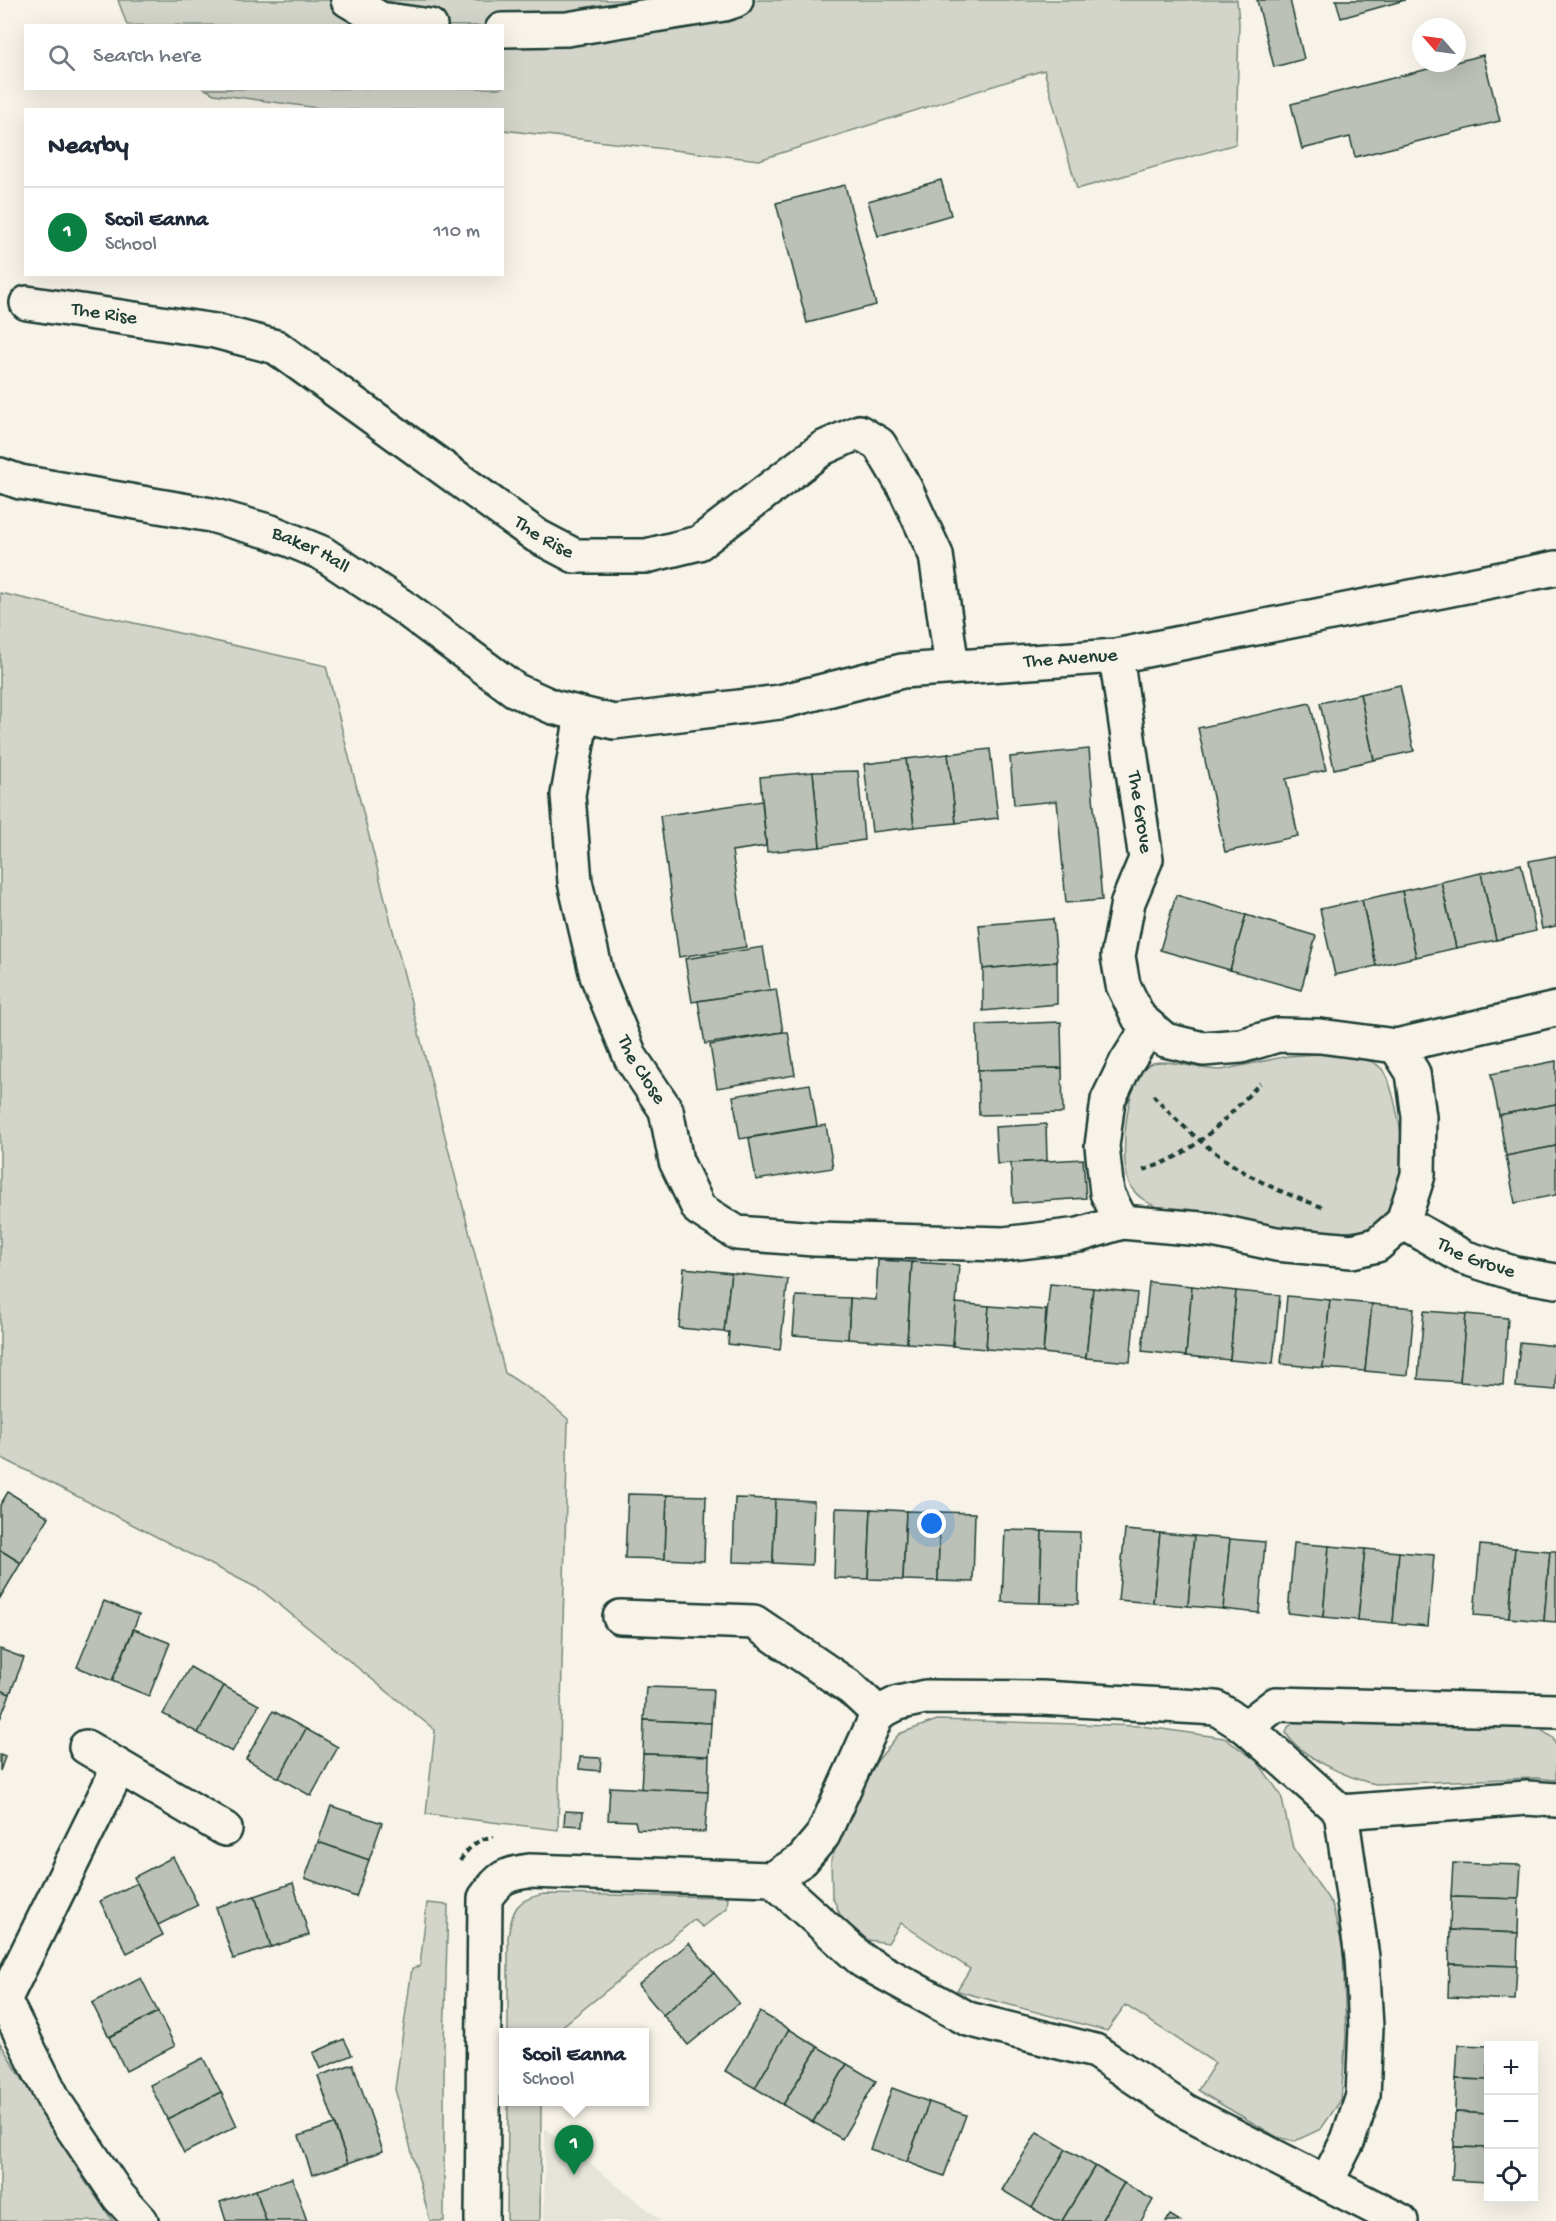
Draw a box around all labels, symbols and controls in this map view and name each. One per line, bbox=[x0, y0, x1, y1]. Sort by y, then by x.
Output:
north arrow bbox=[1412, 18, 1466, 72]
search box bbox=[24, 24, 504, 90]
icon: search bbox=[45, 41, 78, 74]
text: Search here bbox=[93, 44, 201, 70]
text: Nearby bbox=[48, 132, 129, 163]
text: Scoil Eanna bbox=[105, 208, 208, 234]
text: 1 bbox=[63, 221, 72, 244]
text: 110 m bbox=[434, 221, 480, 244]
text: School bbox=[105, 234, 157, 257]
street label: The Rise bbox=[69, 298, 139, 331]
street label: The Rise bbox=[508, 511, 578, 565]
street label: Baker Hall bbox=[267, 522, 354, 579]
street label: The Avenue bbox=[1022, 644, 1119, 674]
street label: The Grove bbox=[1122, 769, 1157, 856]
street label: The Close bbox=[611, 1031, 671, 1109]
street label: The Grove bbox=[1431, 1232, 1519, 1285]
your location bbox=[917, 1509, 946, 1538]
popup bbox=[499, 2028, 649, 2106]
map controls bbox=[1484, 2041, 1538, 2203]
button: + bbox=[1484, 2041, 1538, 2095]
text: Scoil Eanna bbox=[523, 2043, 625, 2069]
text: School bbox=[523, 2069, 575, 2092]
button: − bbox=[1484, 2095, 1538, 2149]
pin: 1 bbox=[554, 2126, 594, 2175]
button: locate bbox=[1484, 2149, 1538, 2203]

